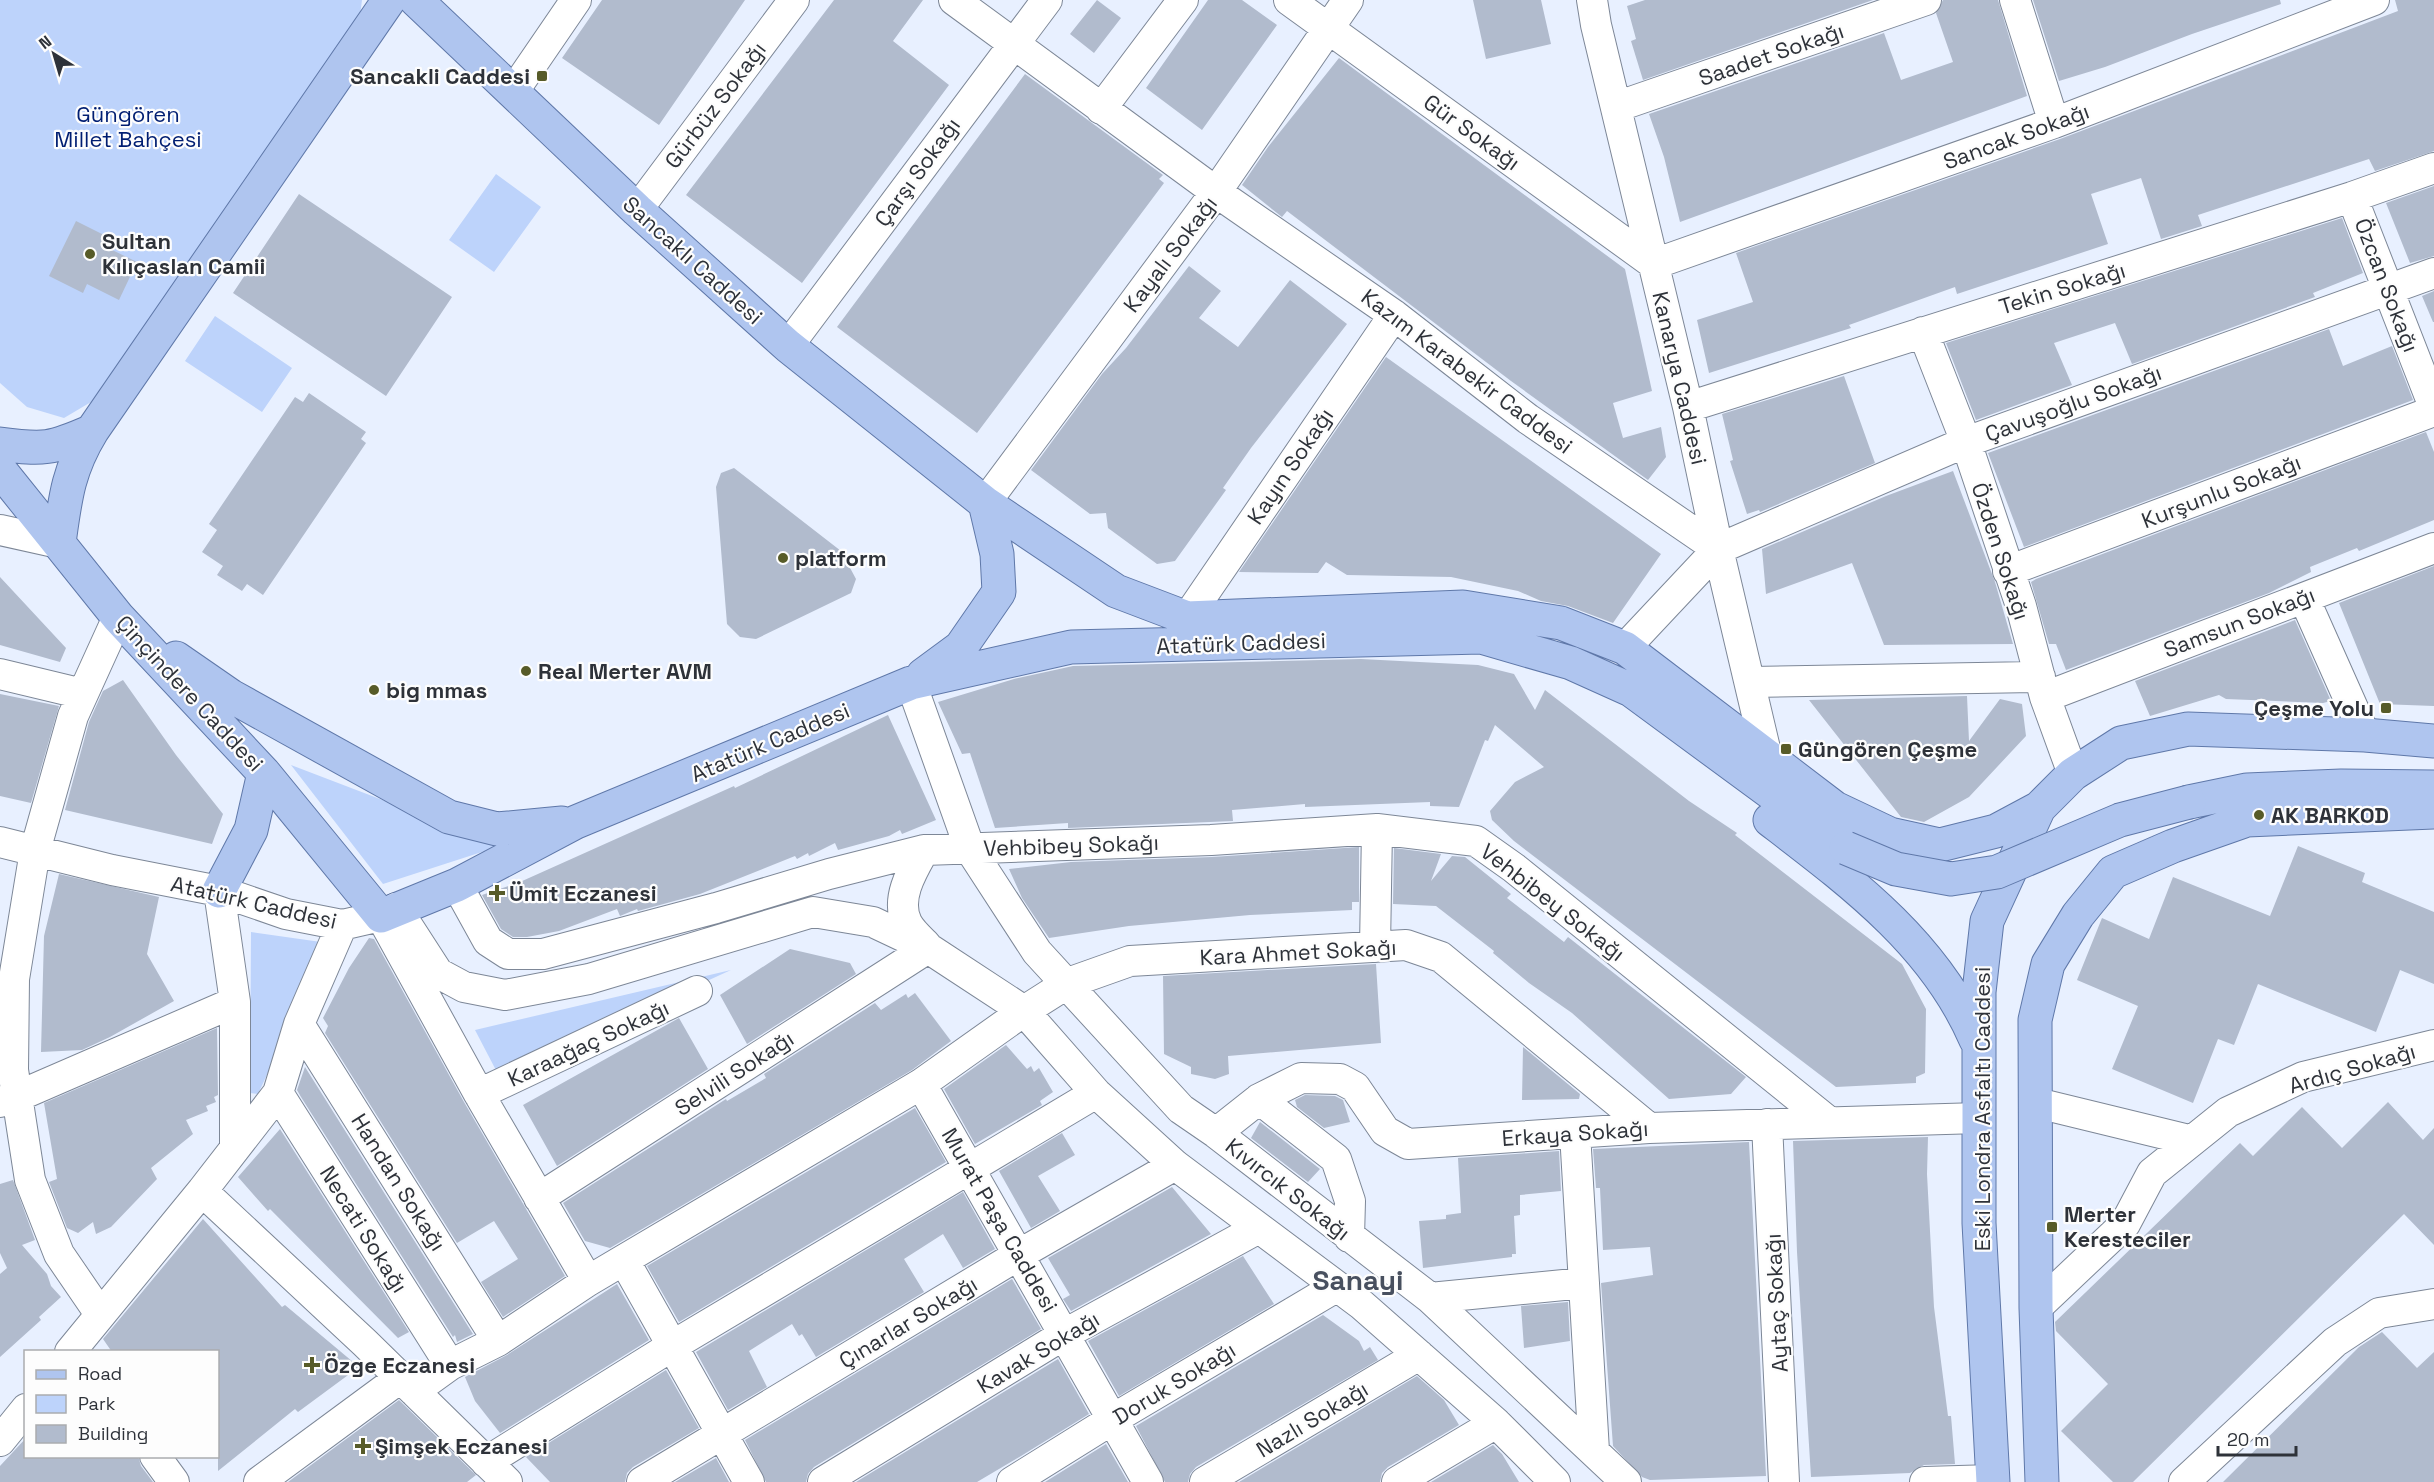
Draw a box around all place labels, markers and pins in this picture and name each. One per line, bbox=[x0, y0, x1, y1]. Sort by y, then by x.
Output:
place label: Sancakli Caddesi bbox=[350, 62, 530, 90]
marker: Sancakli Caddesi bbox=[535, 69, 549, 83]
place label: Sultan Kılıçaslan Camii bbox=[102, 227, 265, 280]
marker: Sultan Kılıçaslan Camii bbox=[83, 247, 97, 261]
place label: platform bbox=[795, 544, 887, 572]
marker: platform bbox=[776, 551, 790, 565]
place label: Real Merter AVM bbox=[538, 657, 712, 685]
marker: Real Merter AVM bbox=[519, 664, 533, 678]
place label: big mmas bbox=[386, 676, 487, 704]
marker: big mmas bbox=[367, 683, 381, 697]
place label: Çeşme Yolu bbox=[2254, 694, 2374, 722]
marker: Çeşme Yolu bbox=[2379, 701, 2393, 715]
place label: Güngören Çeşme bbox=[1798, 735, 1977, 763]
marker: Güngören Çeşme bbox=[1779, 742, 1793, 756]
place label: AK BARKOD bbox=[2271, 801, 2389, 829]
marker: AK BARKOD bbox=[2252, 808, 2266, 822]
place label: Ümit Eczanesi bbox=[509, 879, 657, 907]
marker: Ümit Eczanesi bbox=[490, 886, 504, 900]
place label: Merter Keresteciler bbox=[2064, 1200, 2191, 1253]
marker: Merter Keresteciler bbox=[2045, 1220, 2059, 1234]
place label: Özge Eczanesi bbox=[324, 1351, 475, 1379]
marker: Özge Eczanesi bbox=[305, 1358, 319, 1372]
place label: Şimşek Eczanesi bbox=[375, 1432, 548, 1460]
marker: Şimşek Eczanesi bbox=[356, 1439, 370, 1453]

